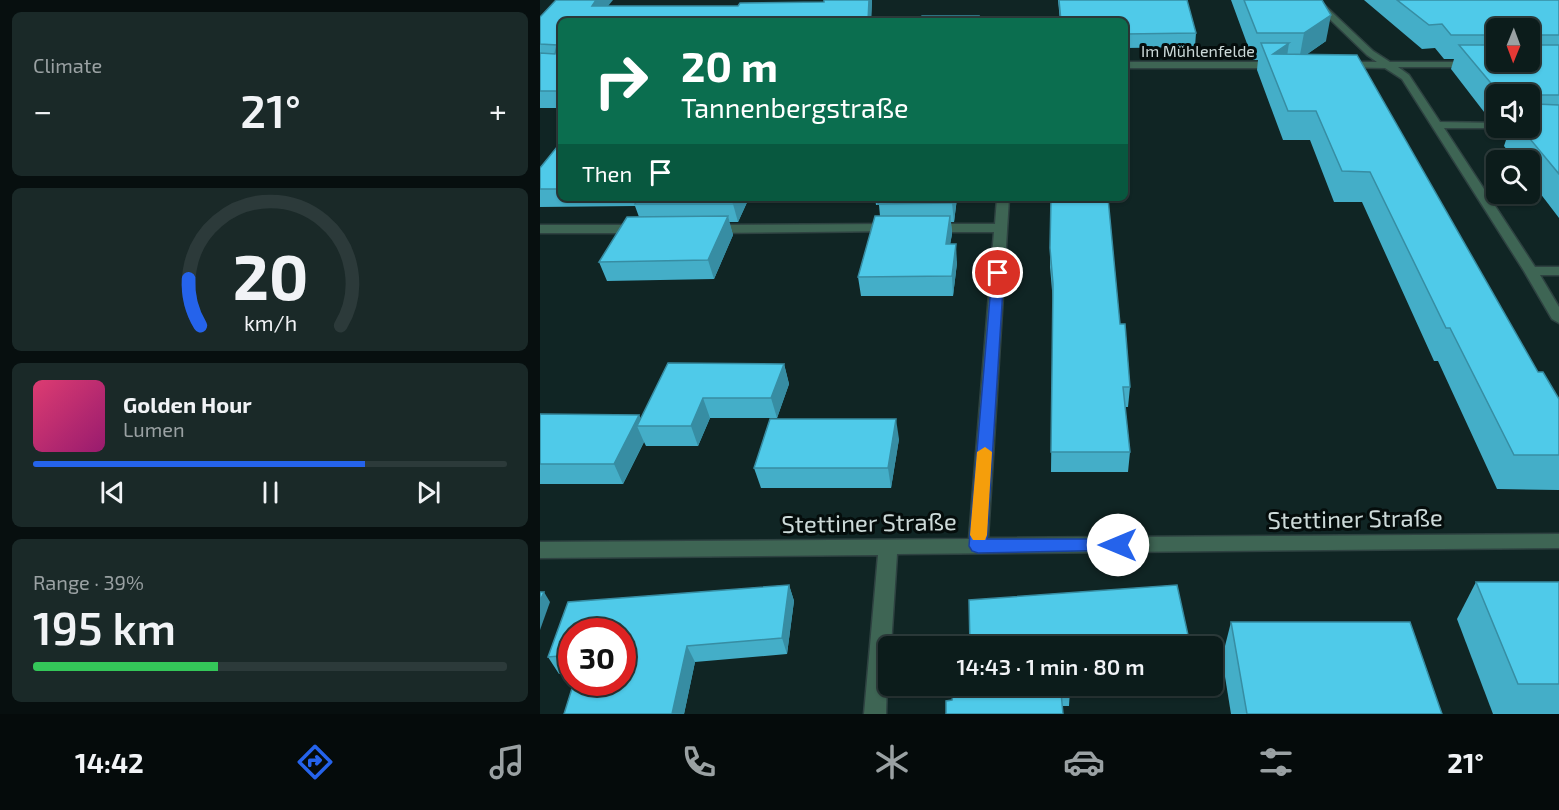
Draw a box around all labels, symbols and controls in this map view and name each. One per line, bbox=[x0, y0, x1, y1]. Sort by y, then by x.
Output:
north arrow bbox=[1486, 18, 1540, 72]
map controls bbox=[1486, 18, 1540, 204]
text: 20 m bbox=[681, 40, 778, 90]
street label: Im Mühlenfelde bbox=[1141, 41, 1255, 60]
icon: right bbox=[582, 42, 660, 120]
text: Climate bbox=[33, 53, 102, 77]
text: 21° bbox=[240, 83, 301, 137]
button: sound bbox=[1486, 84, 1540, 138]
text: − bbox=[33, 90, 52, 130]
text: + bbox=[489, 90, 507, 130]
text: Tannenbergstraße bbox=[681, 91, 909, 123]
button: search bbox=[1486, 150, 1540, 204]
icon: arrive bbox=[644, 156, 677, 189]
text: Then bbox=[582, 160, 632, 186]
text: 20 bbox=[232, 238, 308, 313]
pin bbox=[972, 247, 1023, 298]
icon: arrive bbox=[981, 256, 1014, 289]
text: km/h bbox=[243, 311, 297, 336]
text: Golden Hour bbox=[123, 391, 252, 417]
text: Lumen bbox=[123, 417, 185, 441]
icon: previous bbox=[96, 476, 129, 509]
icon: pause bbox=[254, 476, 287, 509]
icon: next bbox=[412, 476, 445, 509]
street label: Stettiner Straße bbox=[1267, 502, 1443, 534]
street label: Stettiner Straße bbox=[781, 506, 957, 538]
position arrow bbox=[1086, 513, 1150, 577]
text: Range · 39% bbox=[33, 570, 144, 594]
text: 195 km bbox=[33, 600, 176, 654]
speed limit sign: 30 bbox=[558, 618, 636, 696]
text: 14:43 · 1 min · 80 m bbox=[956, 653, 1145, 679]
icon: directions bbox=[294, 741, 336, 783]
icon: music bbox=[486, 741, 528, 783]
icon: phone bbox=[678, 741, 720, 783]
icon: climate bbox=[871, 741, 913, 783]
icon: car bbox=[1063, 741, 1105, 783]
icon: filters bbox=[1255, 741, 1297, 783]
text: 14:42 bbox=[75, 746, 144, 778]
text: 21° bbox=[1447, 746, 1484, 778]

